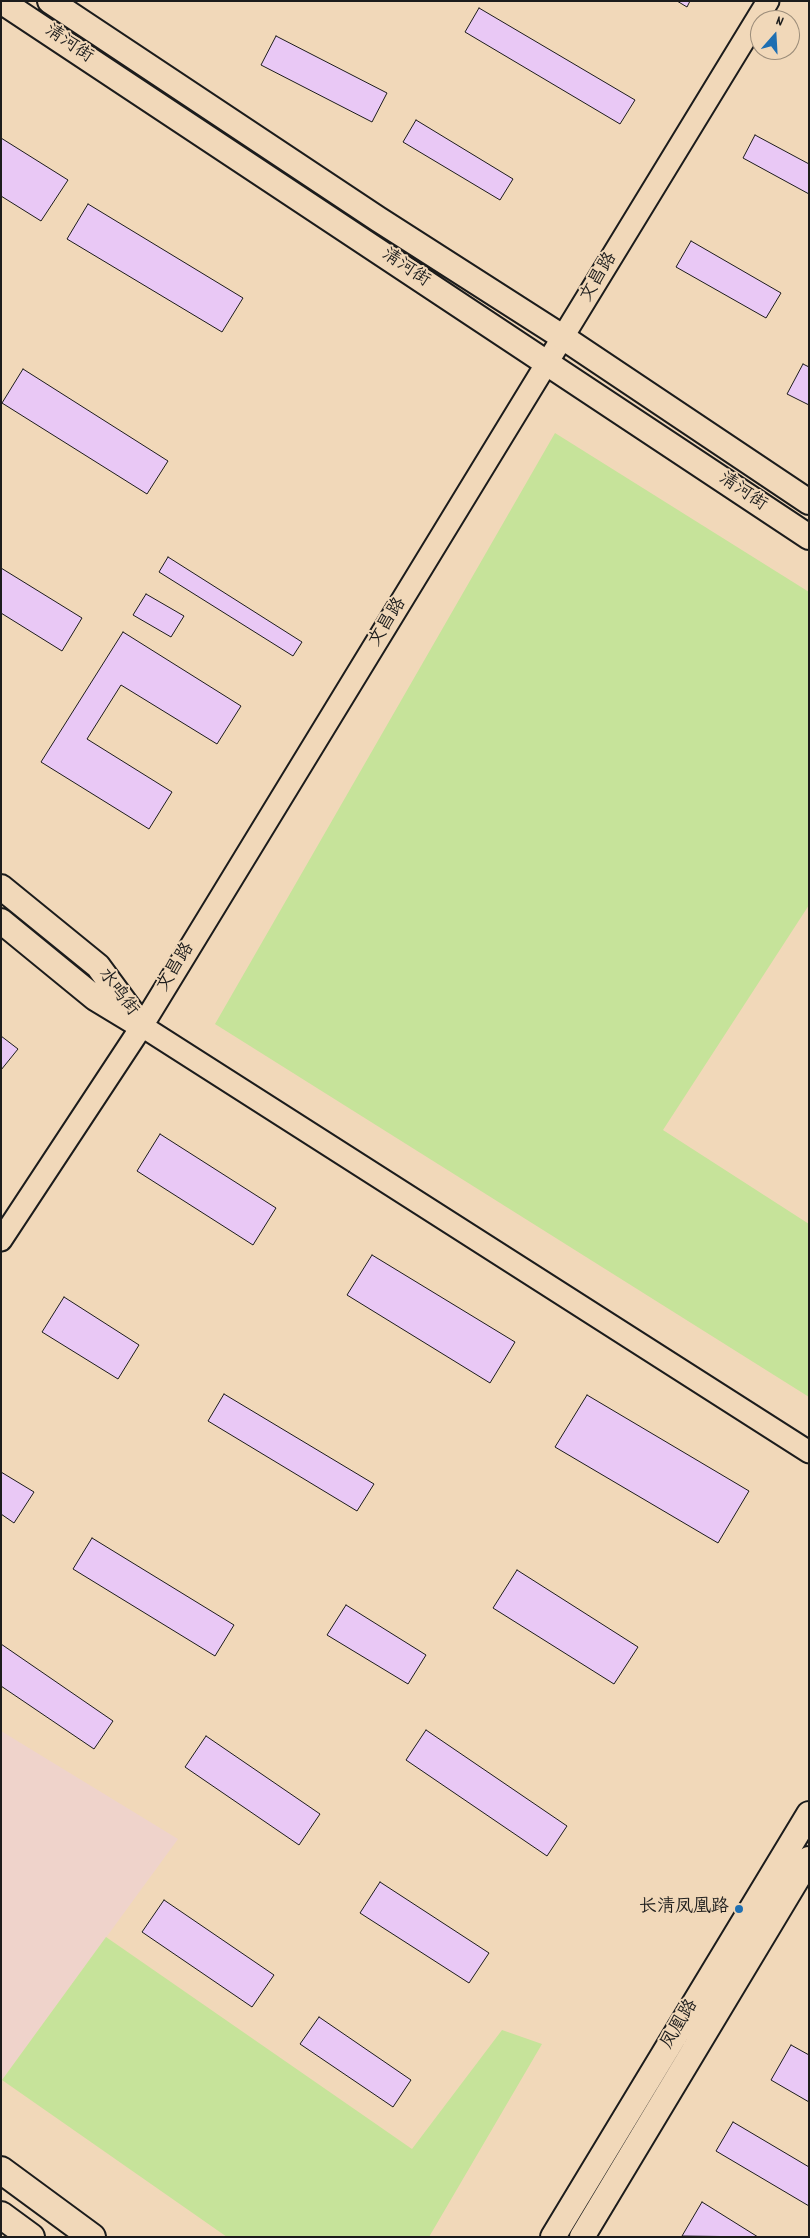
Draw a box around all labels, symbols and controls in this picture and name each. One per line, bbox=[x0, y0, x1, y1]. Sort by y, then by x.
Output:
north arrow bbox=[750, 10, 800, 60]
text: N bbox=[773, 11, 786, 32]
street label: 清河街 bbox=[40, 21, 96, 69]
street label: 清河街 bbox=[377, 245, 433, 293]
street label: 文昌路 bbox=[577, 249, 623, 307]
street label: 清河街 bbox=[714, 469, 770, 517]
street label: 文昌路 bbox=[366, 594, 412, 652]
street label: 文昌路 bbox=[154, 939, 200, 997]
street label: 水鸣街 bbox=[92, 965, 142, 1021]
place label: 长清凤凰路 bbox=[639, 1898, 729, 1920]
marker: 长清凤凰路 bbox=[733, 1903, 745, 1915]
street label: 凤凰路 bbox=[658, 1996, 704, 2054]

